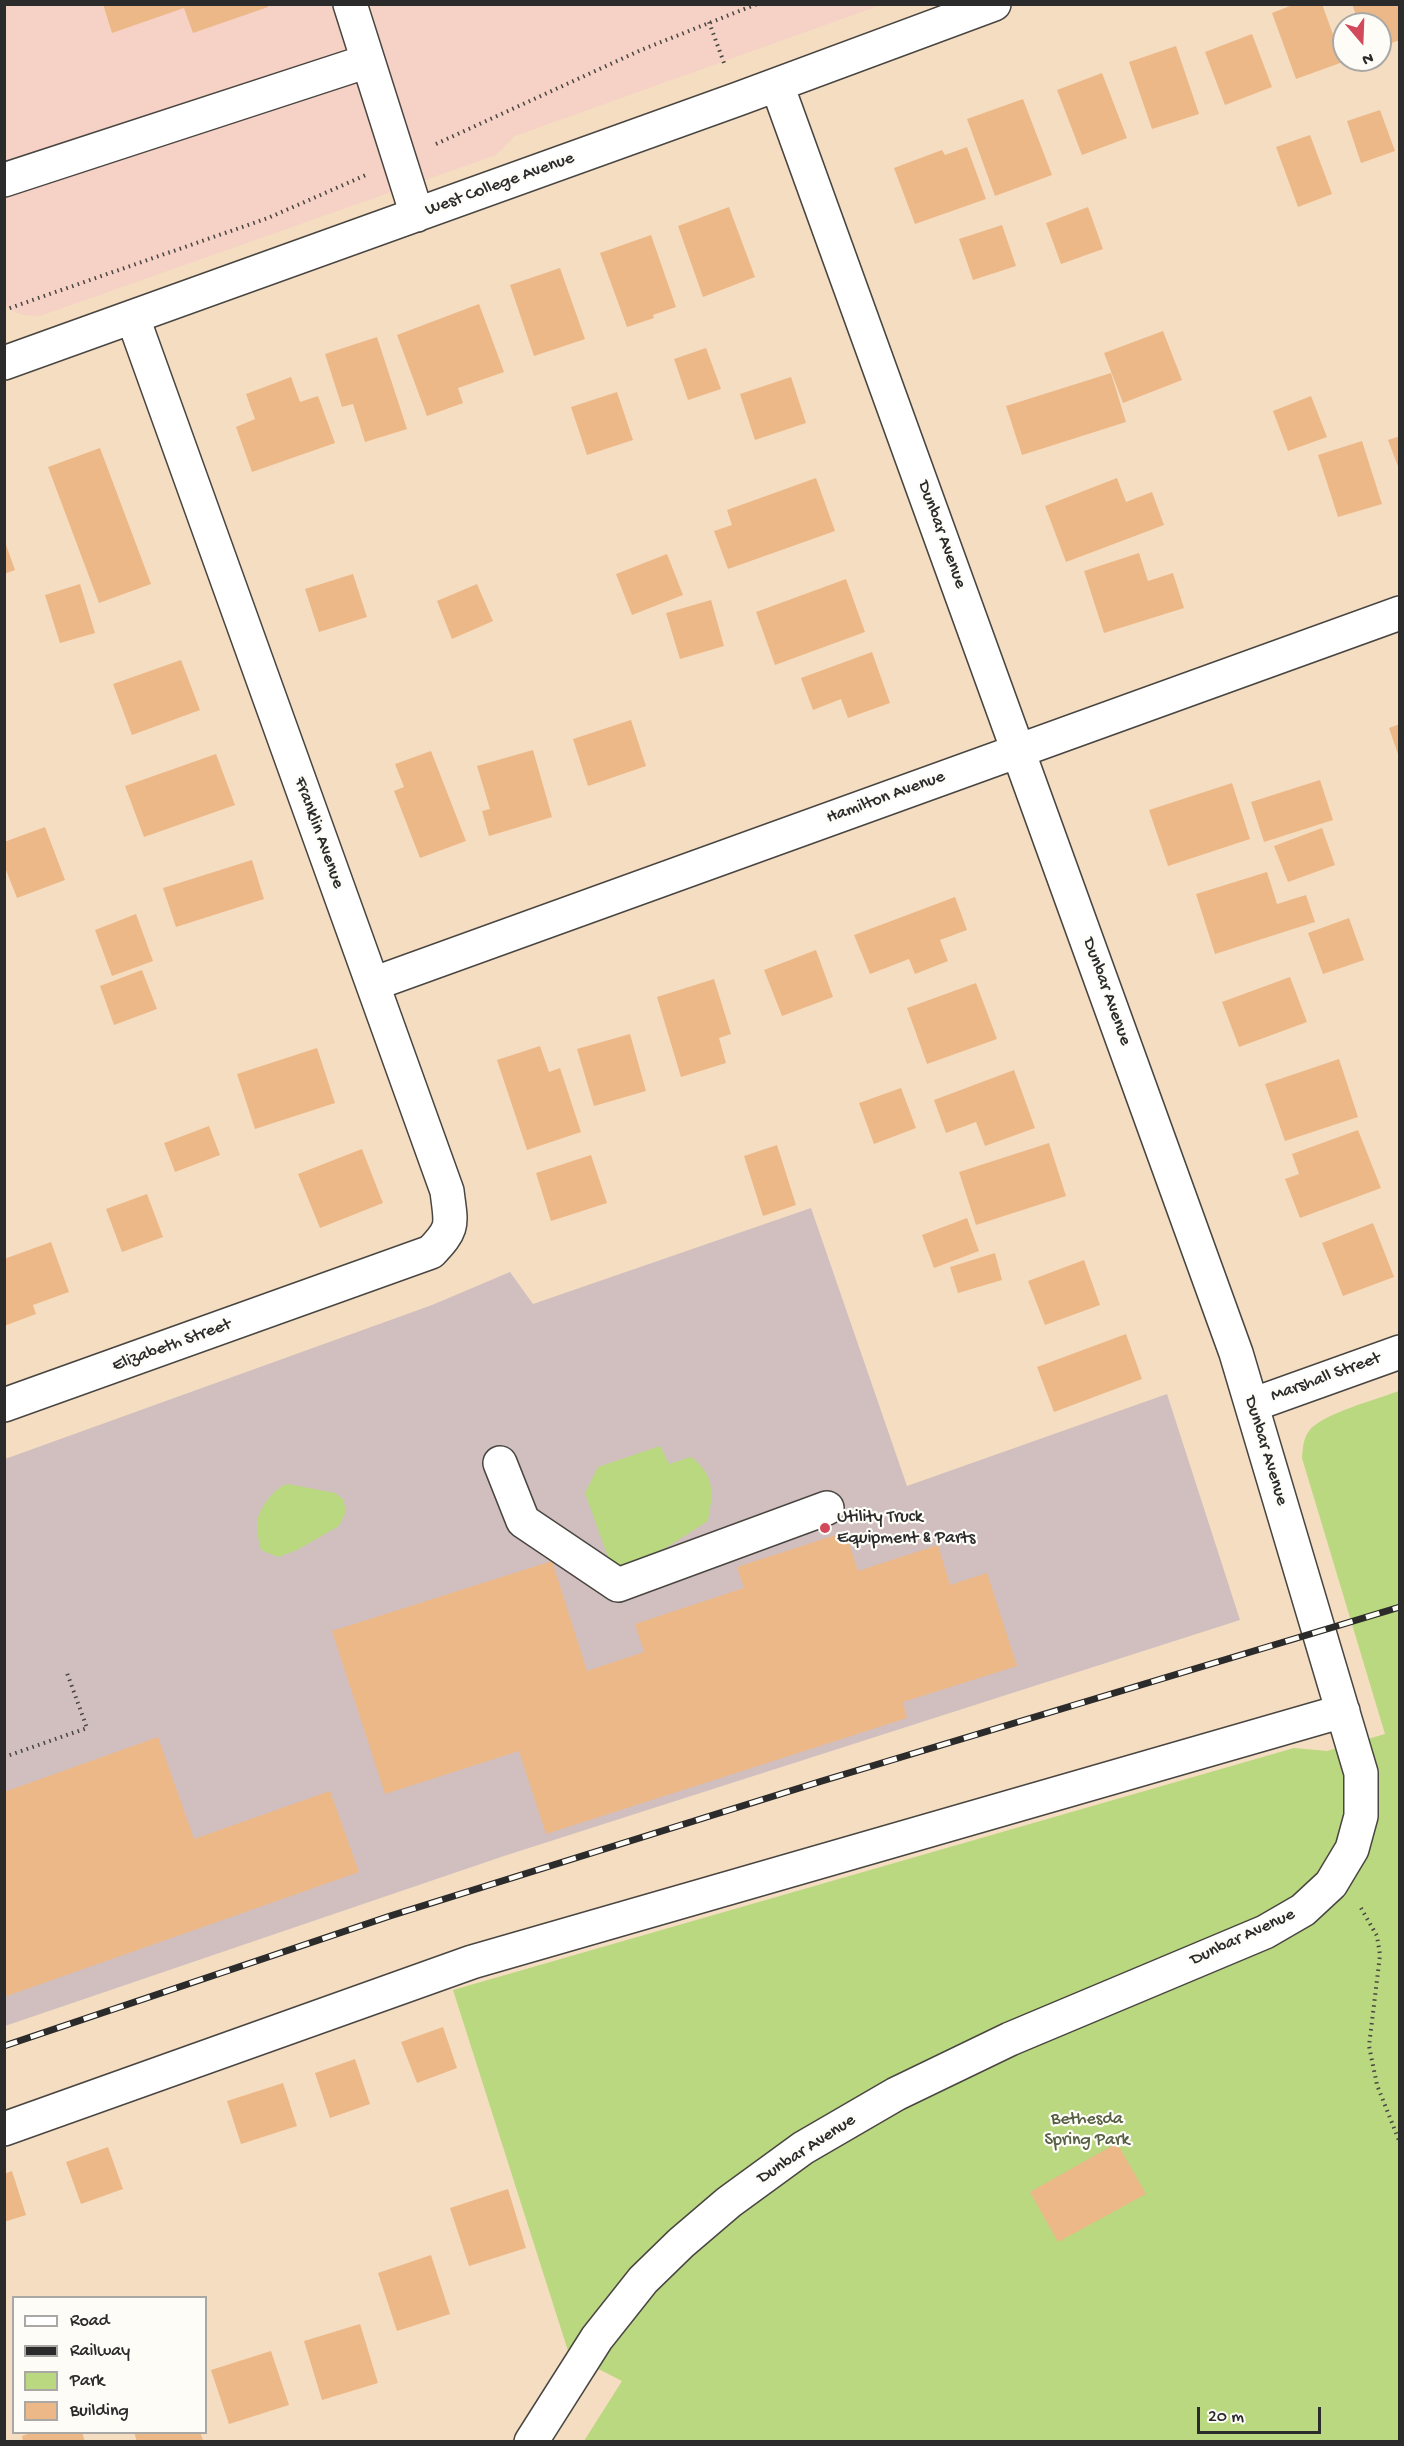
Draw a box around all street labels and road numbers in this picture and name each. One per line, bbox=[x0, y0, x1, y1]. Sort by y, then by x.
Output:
street label: West College Avenue bbox=[423, 148, 577, 222]
street label: Dunbar Avenue bbox=[912, 478, 970, 592]
street label: Hamilton Avenue bbox=[824, 767, 948, 829]
street label: Franklin Avenue bbox=[288, 774, 348, 892]
street label: Dunbar Avenue bbox=[1077, 935, 1135, 1049]
street label: Elizabeth Street bbox=[110, 1314, 234, 1378]
street label: Marshall Street bbox=[1268, 1348, 1384, 1408]
street label: Dunbar Avenue bbox=[1238, 1394, 1292, 1508]
street label: Dunbar Avenue bbox=[1187, 1904, 1299, 1972]
street label: Dunbar Avenue bbox=[754, 2110, 860, 2190]

